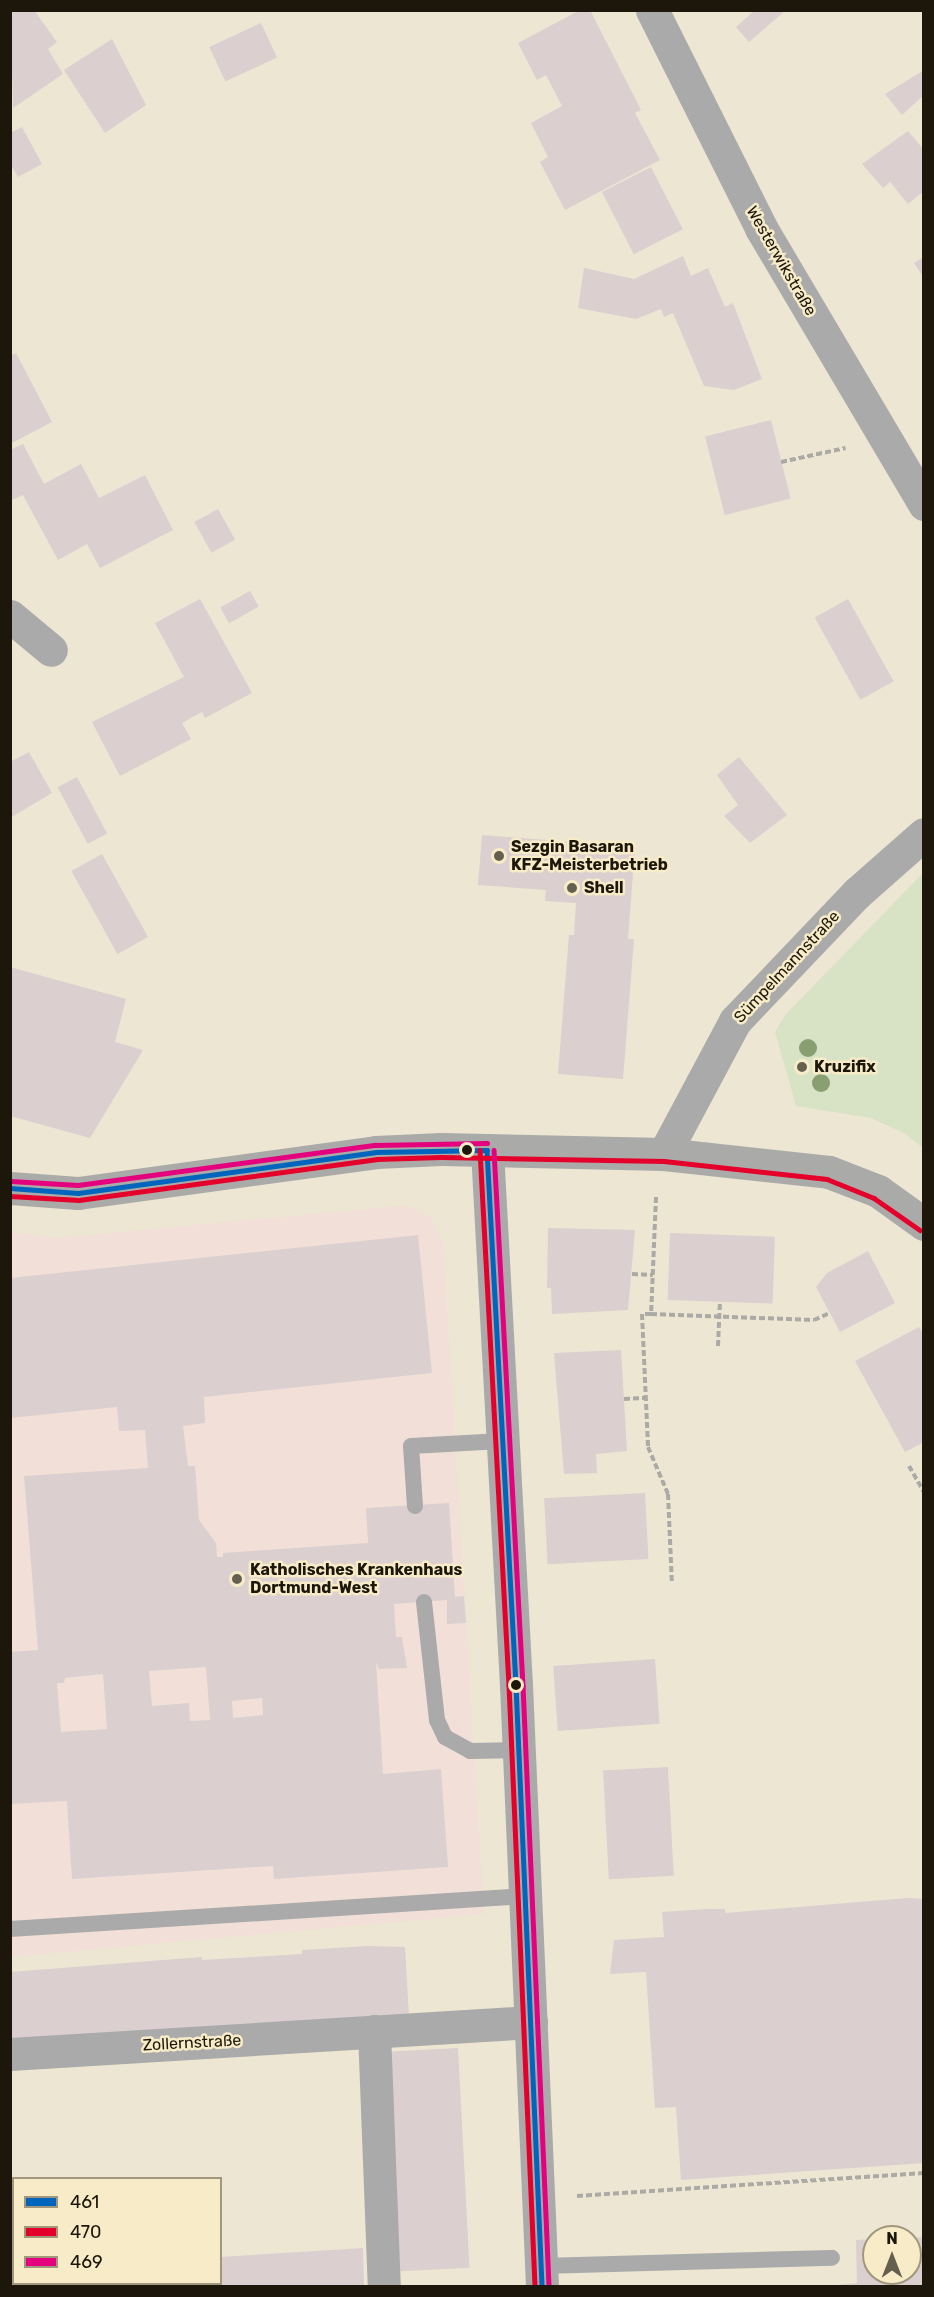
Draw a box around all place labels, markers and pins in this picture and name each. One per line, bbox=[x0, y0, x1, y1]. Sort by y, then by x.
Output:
place label: Sezgin Basaran KFZ-Meisterbetrieb bbox=[511, 837, 668, 875]
marker: Sezgin Basaran KFZ-Meisterbetrieb bbox=[492, 849, 506, 863]
place label: Shell bbox=[584, 878, 624, 898]
marker: Shell bbox=[565, 881, 579, 895]
place label: Kruzifix bbox=[814, 1057, 876, 1077]
marker: Kruzifix bbox=[795, 1060, 809, 1074]
unlabelled marker bbox=[461, 1144, 473, 1156]
place label: Katholisches Krankenhaus Dortmund-West bbox=[250, 1560, 462, 1598]
marker: Katholisches Krankenhaus Dortmund-West bbox=[228, 1570, 246, 1588]
unlabelled marker bbox=[510, 1679, 522, 1691]

